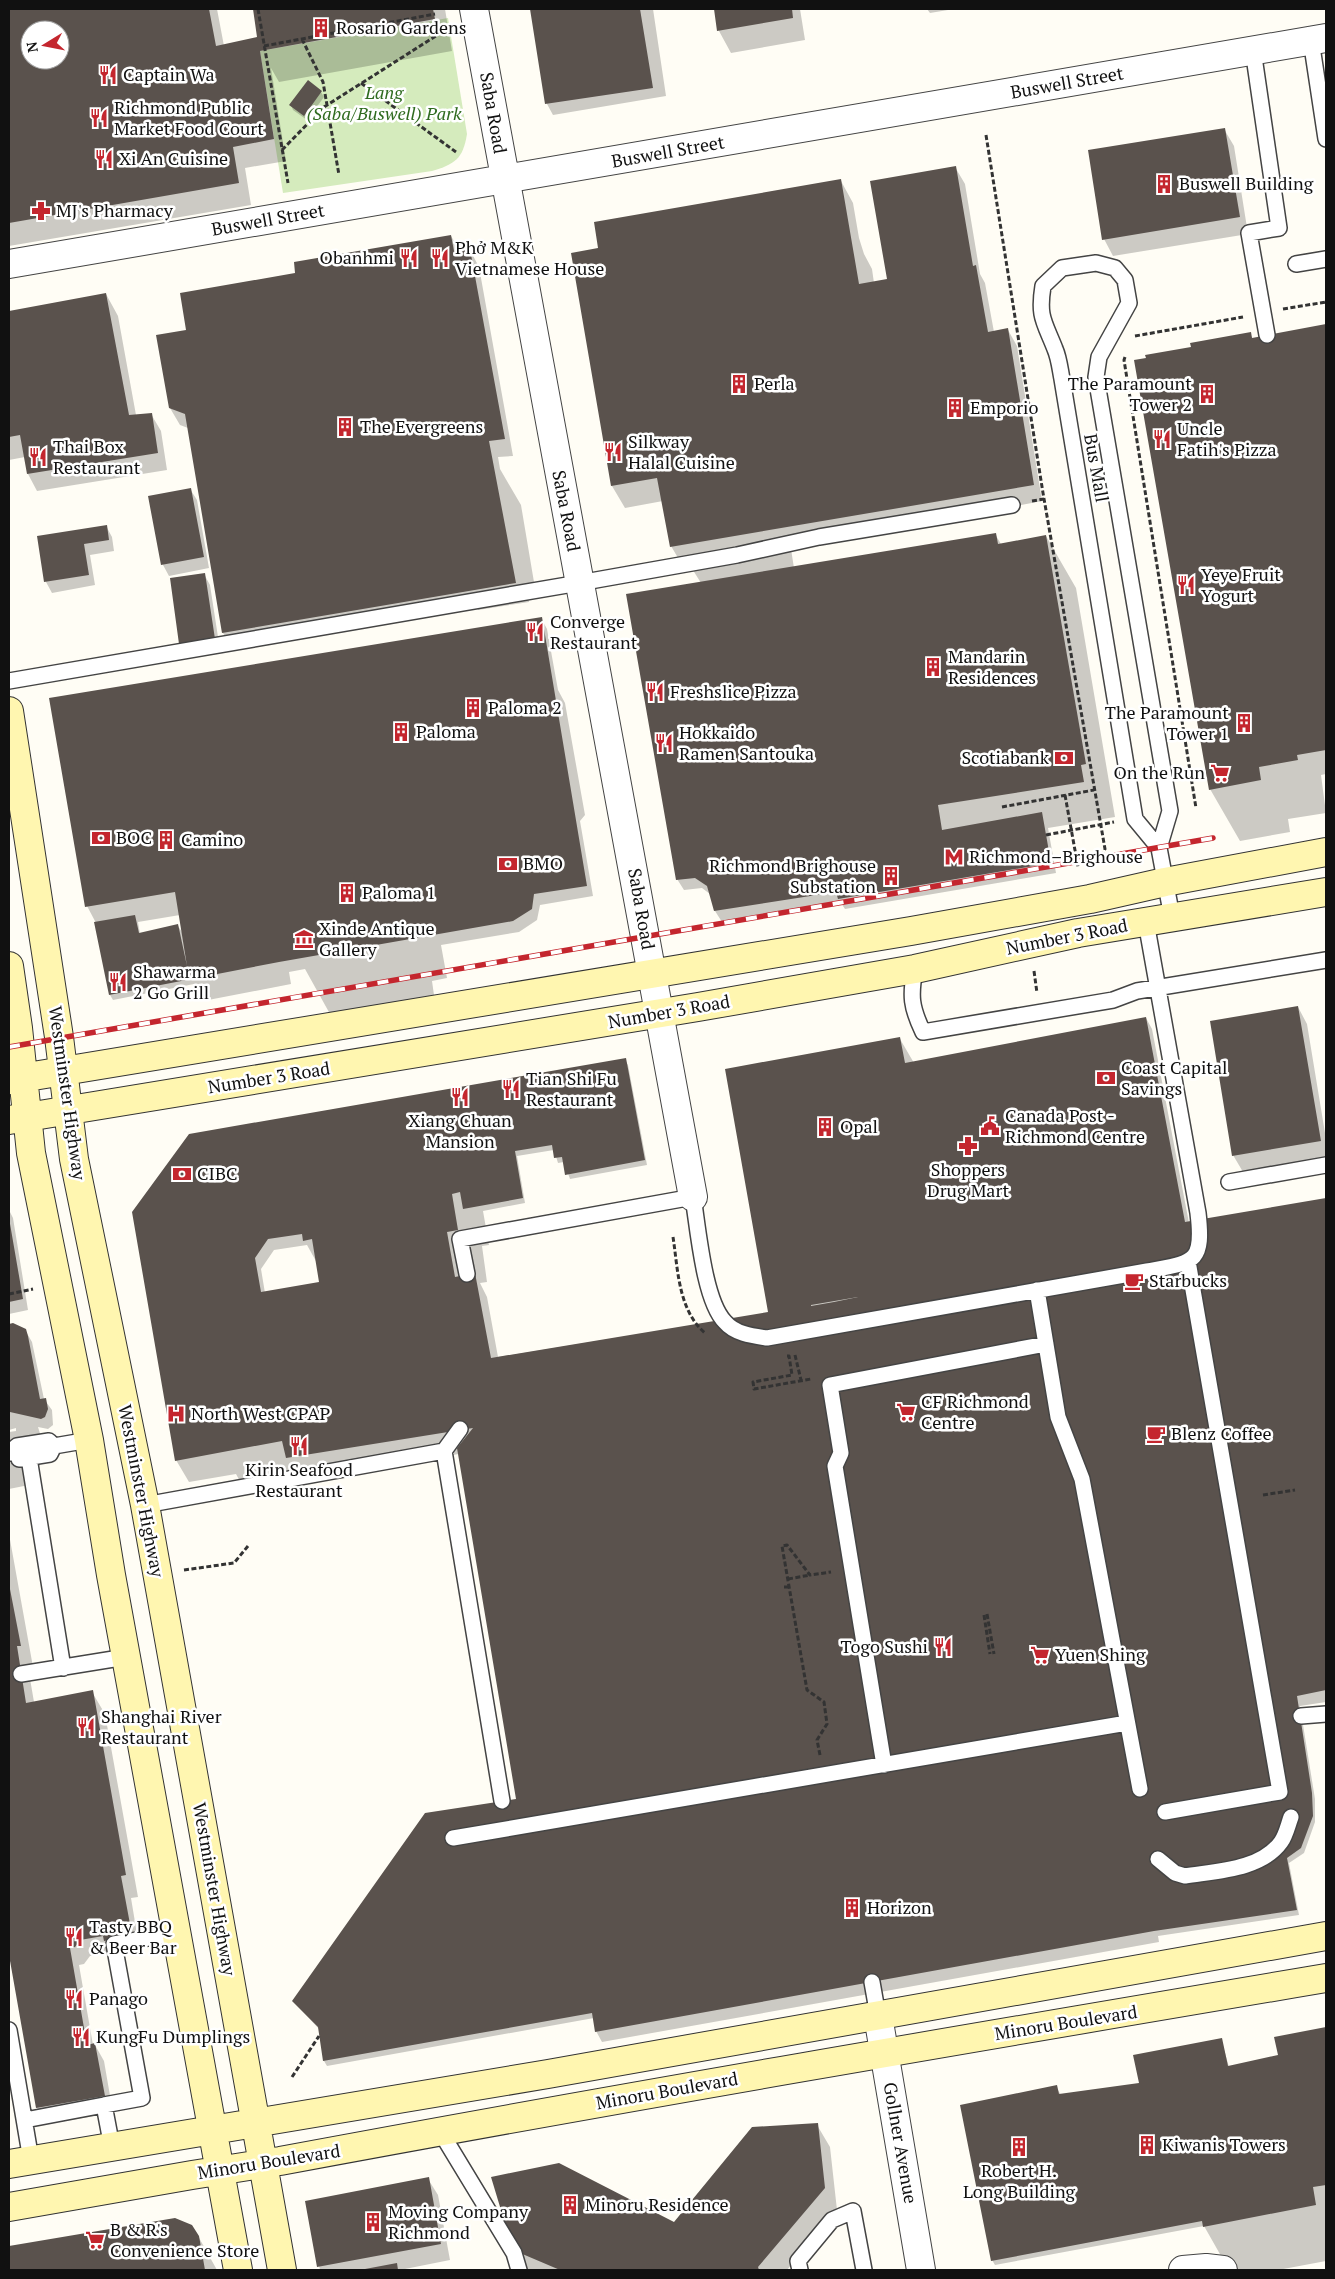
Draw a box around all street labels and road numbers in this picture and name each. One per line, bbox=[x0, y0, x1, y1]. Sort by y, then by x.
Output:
street label: Buswell Street bbox=[1008, 60, 1126, 104]
street label: Saba Road bbox=[475, 70, 513, 155]
street label: Buswell Street bbox=[609, 129, 727, 173]
street label: Buswell Street bbox=[209, 197, 327, 241]
street label: Bus Mall bbox=[1079, 432, 1115, 504]
street label: Saba Road bbox=[547, 468, 587, 553]
street label: Saba Road bbox=[623, 866, 661, 951]
street label: Number 3 Road bbox=[1004, 912, 1130, 960]
street label: Number 3 Road bbox=[606, 988, 732, 1034]
street label: Westminster Highway bbox=[44, 1004, 92, 1182]
street label: Number 3 Road bbox=[206, 1056, 332, 1099]
street label: Westminster Highway bbox=[113, 1402, 171, 1580]
street label: Westminster Highway bbox=[188, 1800, 242, 1978]
street label: Minoru Boulevard bbox=[993, 1999, 1139, 2045]
street label: Minoru Boulevard bbox=[594, 2066, 740, 2114]
street label: Gollner Avenue bbox=[879, 2080, 923, 2205]
street label: Minoru Boulevard bbox=[196, 2138, 342, 2184]

